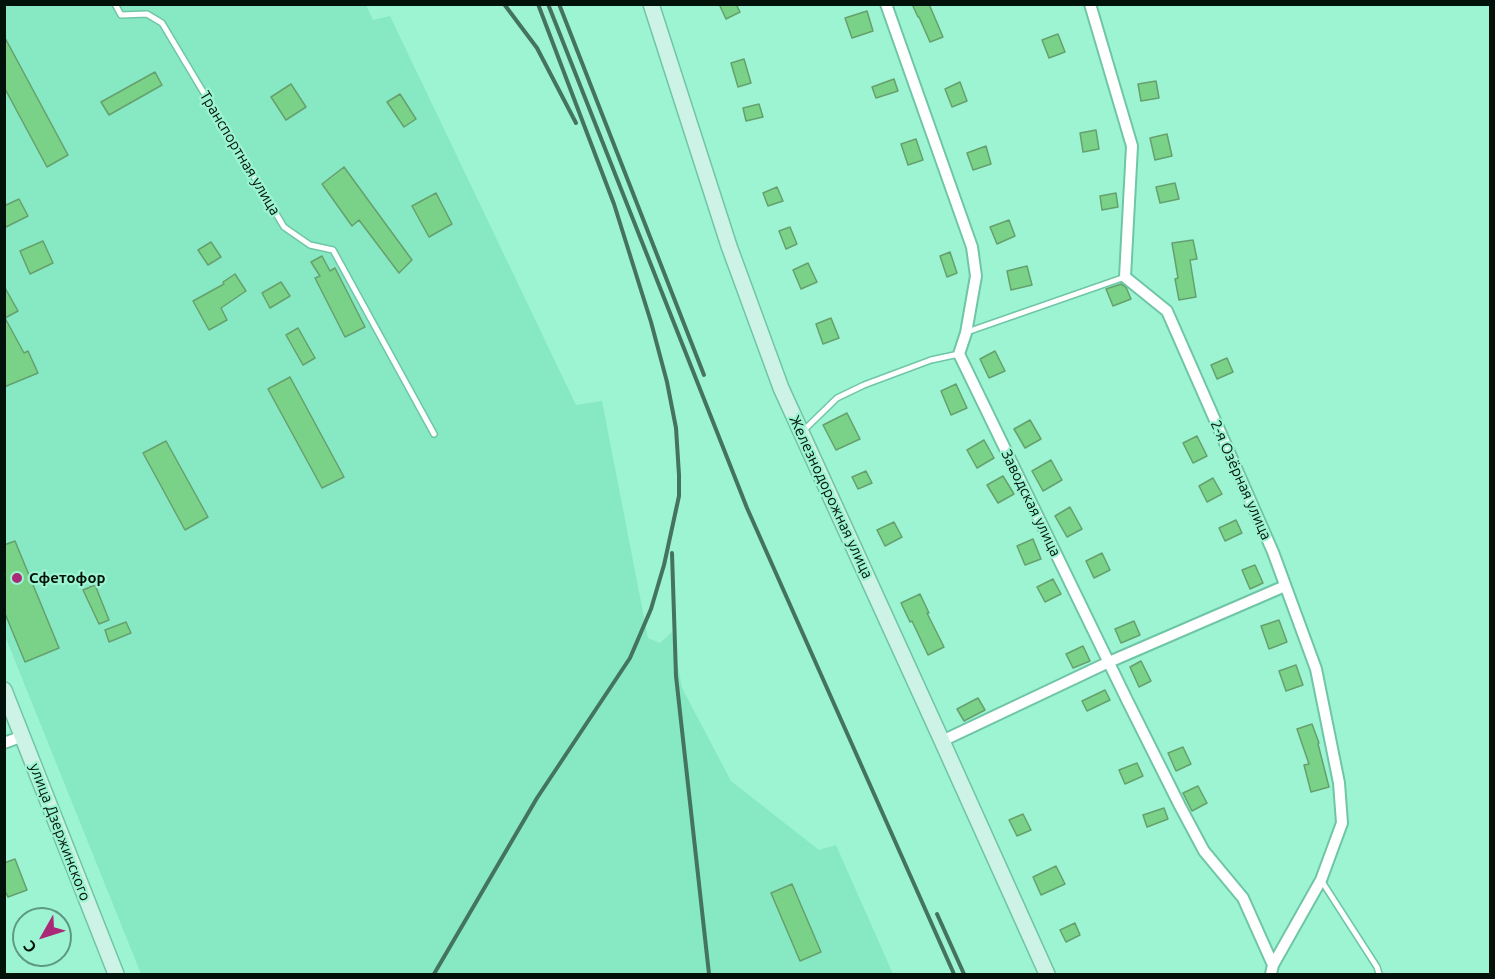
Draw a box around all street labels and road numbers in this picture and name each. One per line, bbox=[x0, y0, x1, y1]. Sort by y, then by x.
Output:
street label: Транспортная улица bbox=[196, 87, 284, 219]
street label: Железнодорожная улица bbox=[785, 413, 877, 581]
street label: 2-я Озёрная улица bbox=[1206, 417, 1276, 543]
street label: Заводская улица bbox=[997, 447, 1065, 559]
street label: улица Дзержинского bbox=[25, 761, 95, 903]

